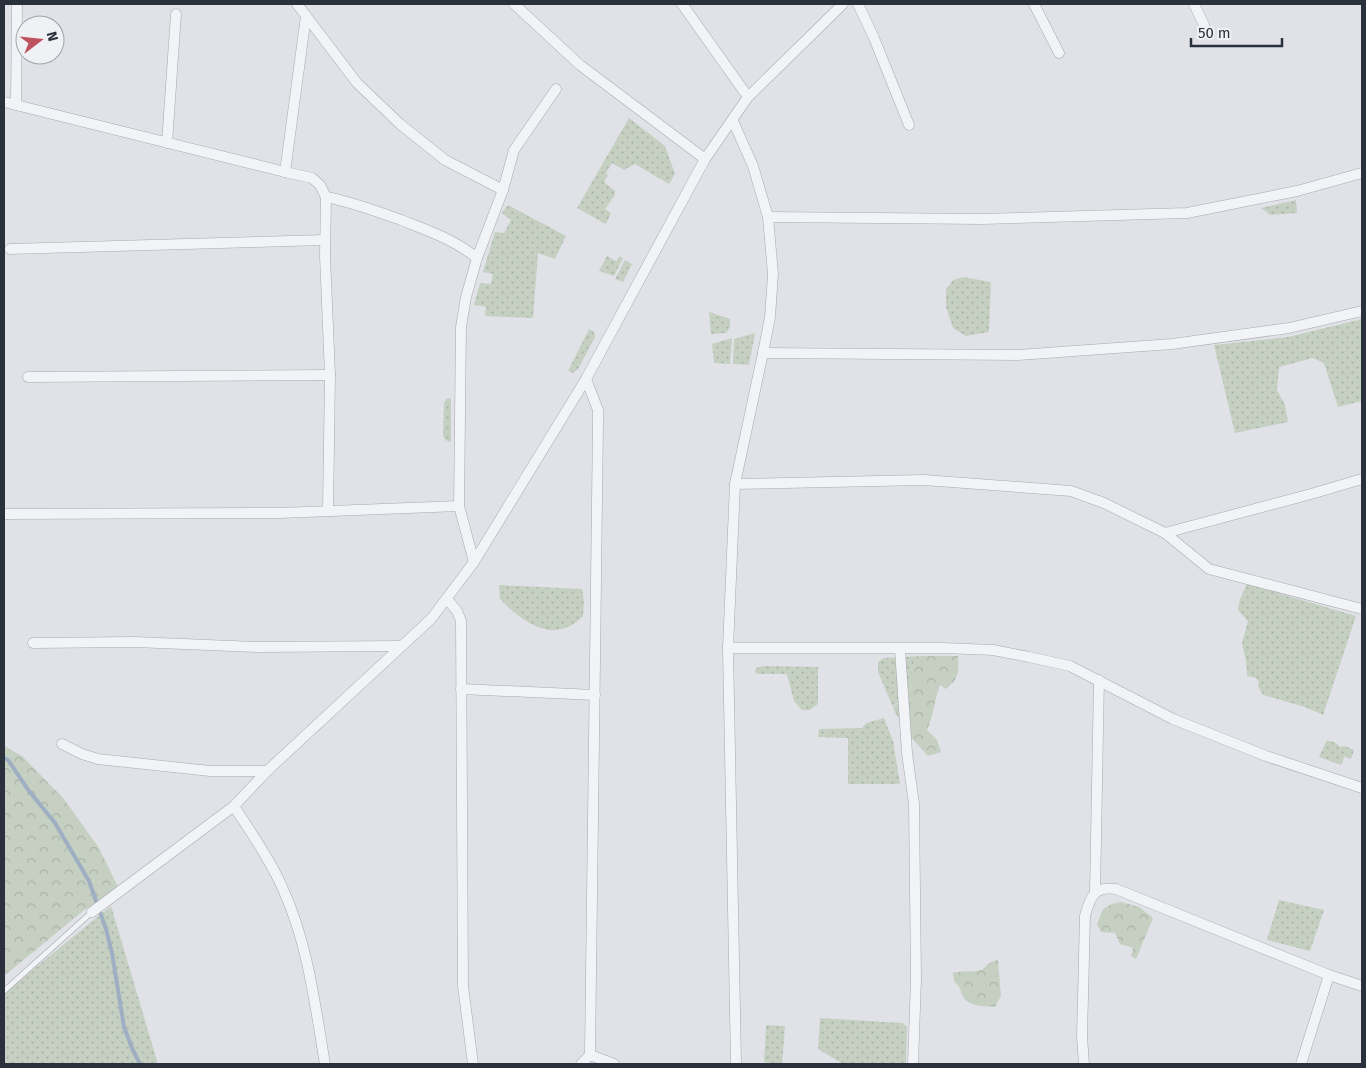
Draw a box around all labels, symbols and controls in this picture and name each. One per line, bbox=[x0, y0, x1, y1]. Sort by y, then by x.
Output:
north arrow bbox=[15, 15, 65, 65]
scale bar bbox=[1191, 15, 1282, 47]
text: 50 m bbox=[1198, 24, 1231, 42]
text: N bbox=[43, 30, 61, 43]

